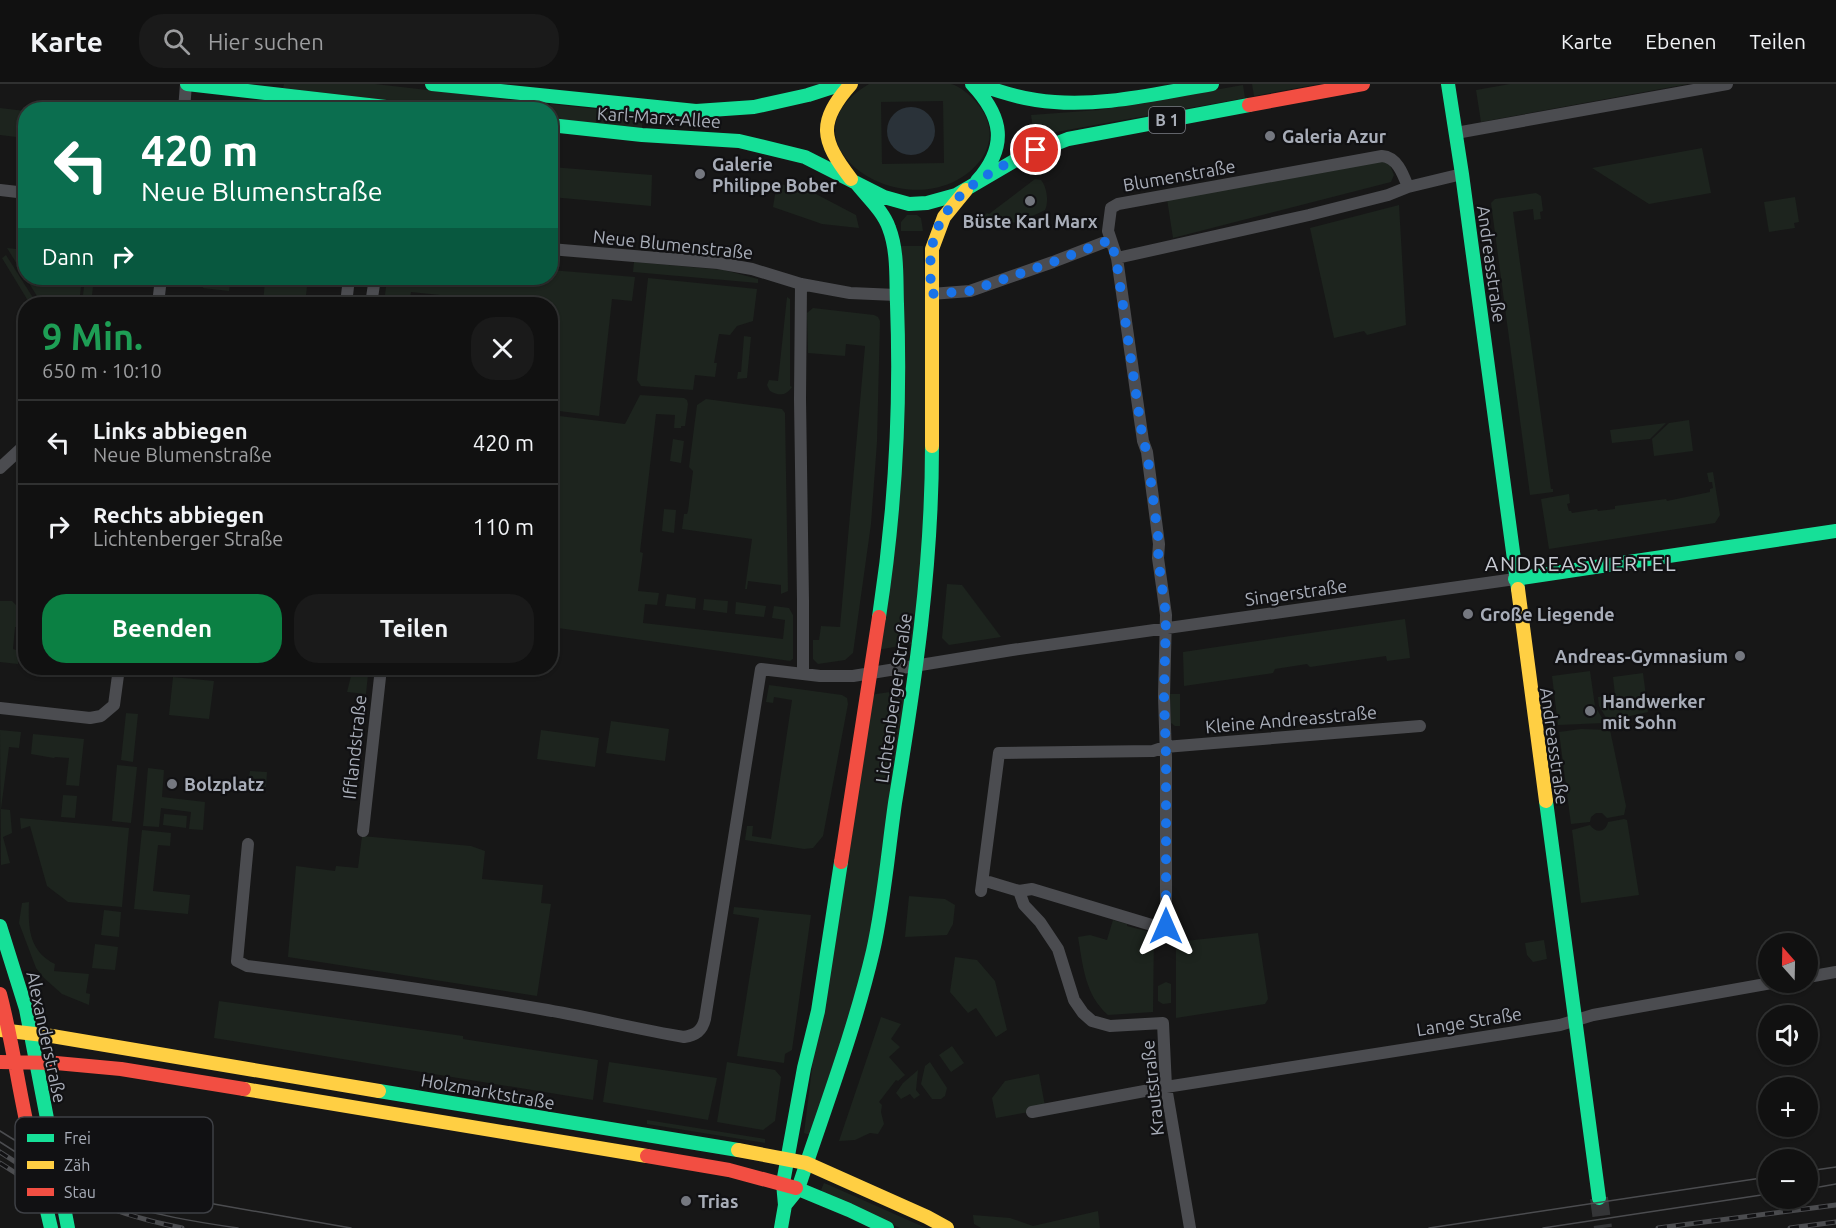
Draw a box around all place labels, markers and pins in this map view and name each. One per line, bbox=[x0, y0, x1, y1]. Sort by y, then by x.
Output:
pin bbox=[1010, 124, 1061, 175]
place label: Galeria Azur bbox=[1282, 126, 1387, 146]
marker: Galeria Azur bbox=[1263, 129, 1277, 143]
place label: Galerie Philippe Bober bbox=[712, 154, 838, 195]
marker: Galerie Philippe Bober bbox=[693, 167, 707, 181]
marker: Büste Karl Marx bbox=[1023, 194, 1037, 208]
place label: Büste Karl Marx bbox=[962, 211, 1098, 231]
place label: Große Liegende bbox=[1480, 604, 1615, 624]
marker: Große Liegende bbox=[1461, 607, 1475, 621]
place label: Andreas-Gymnasium bbox=[1555, 646, 1728, 666]
marker: Andreas-Gymnasium bbox=[1733, 649, 1747, 663]
place label: Handwerker mit Sohn bbox=[1602, 691, 1706, 732]
marker: Handwerker mit Sohn bbox=[1583, 704, 1597, 718]
place label: Bolzplatz bbox=[184, 774, 264, 794]
marker: Bolzplatz bbox=[165, 777, 179, 791]
place label: Trias bbox=[698, 1191, 738, 1211]
marker: Trias bbox=[679, 1194, 693, 1208]

